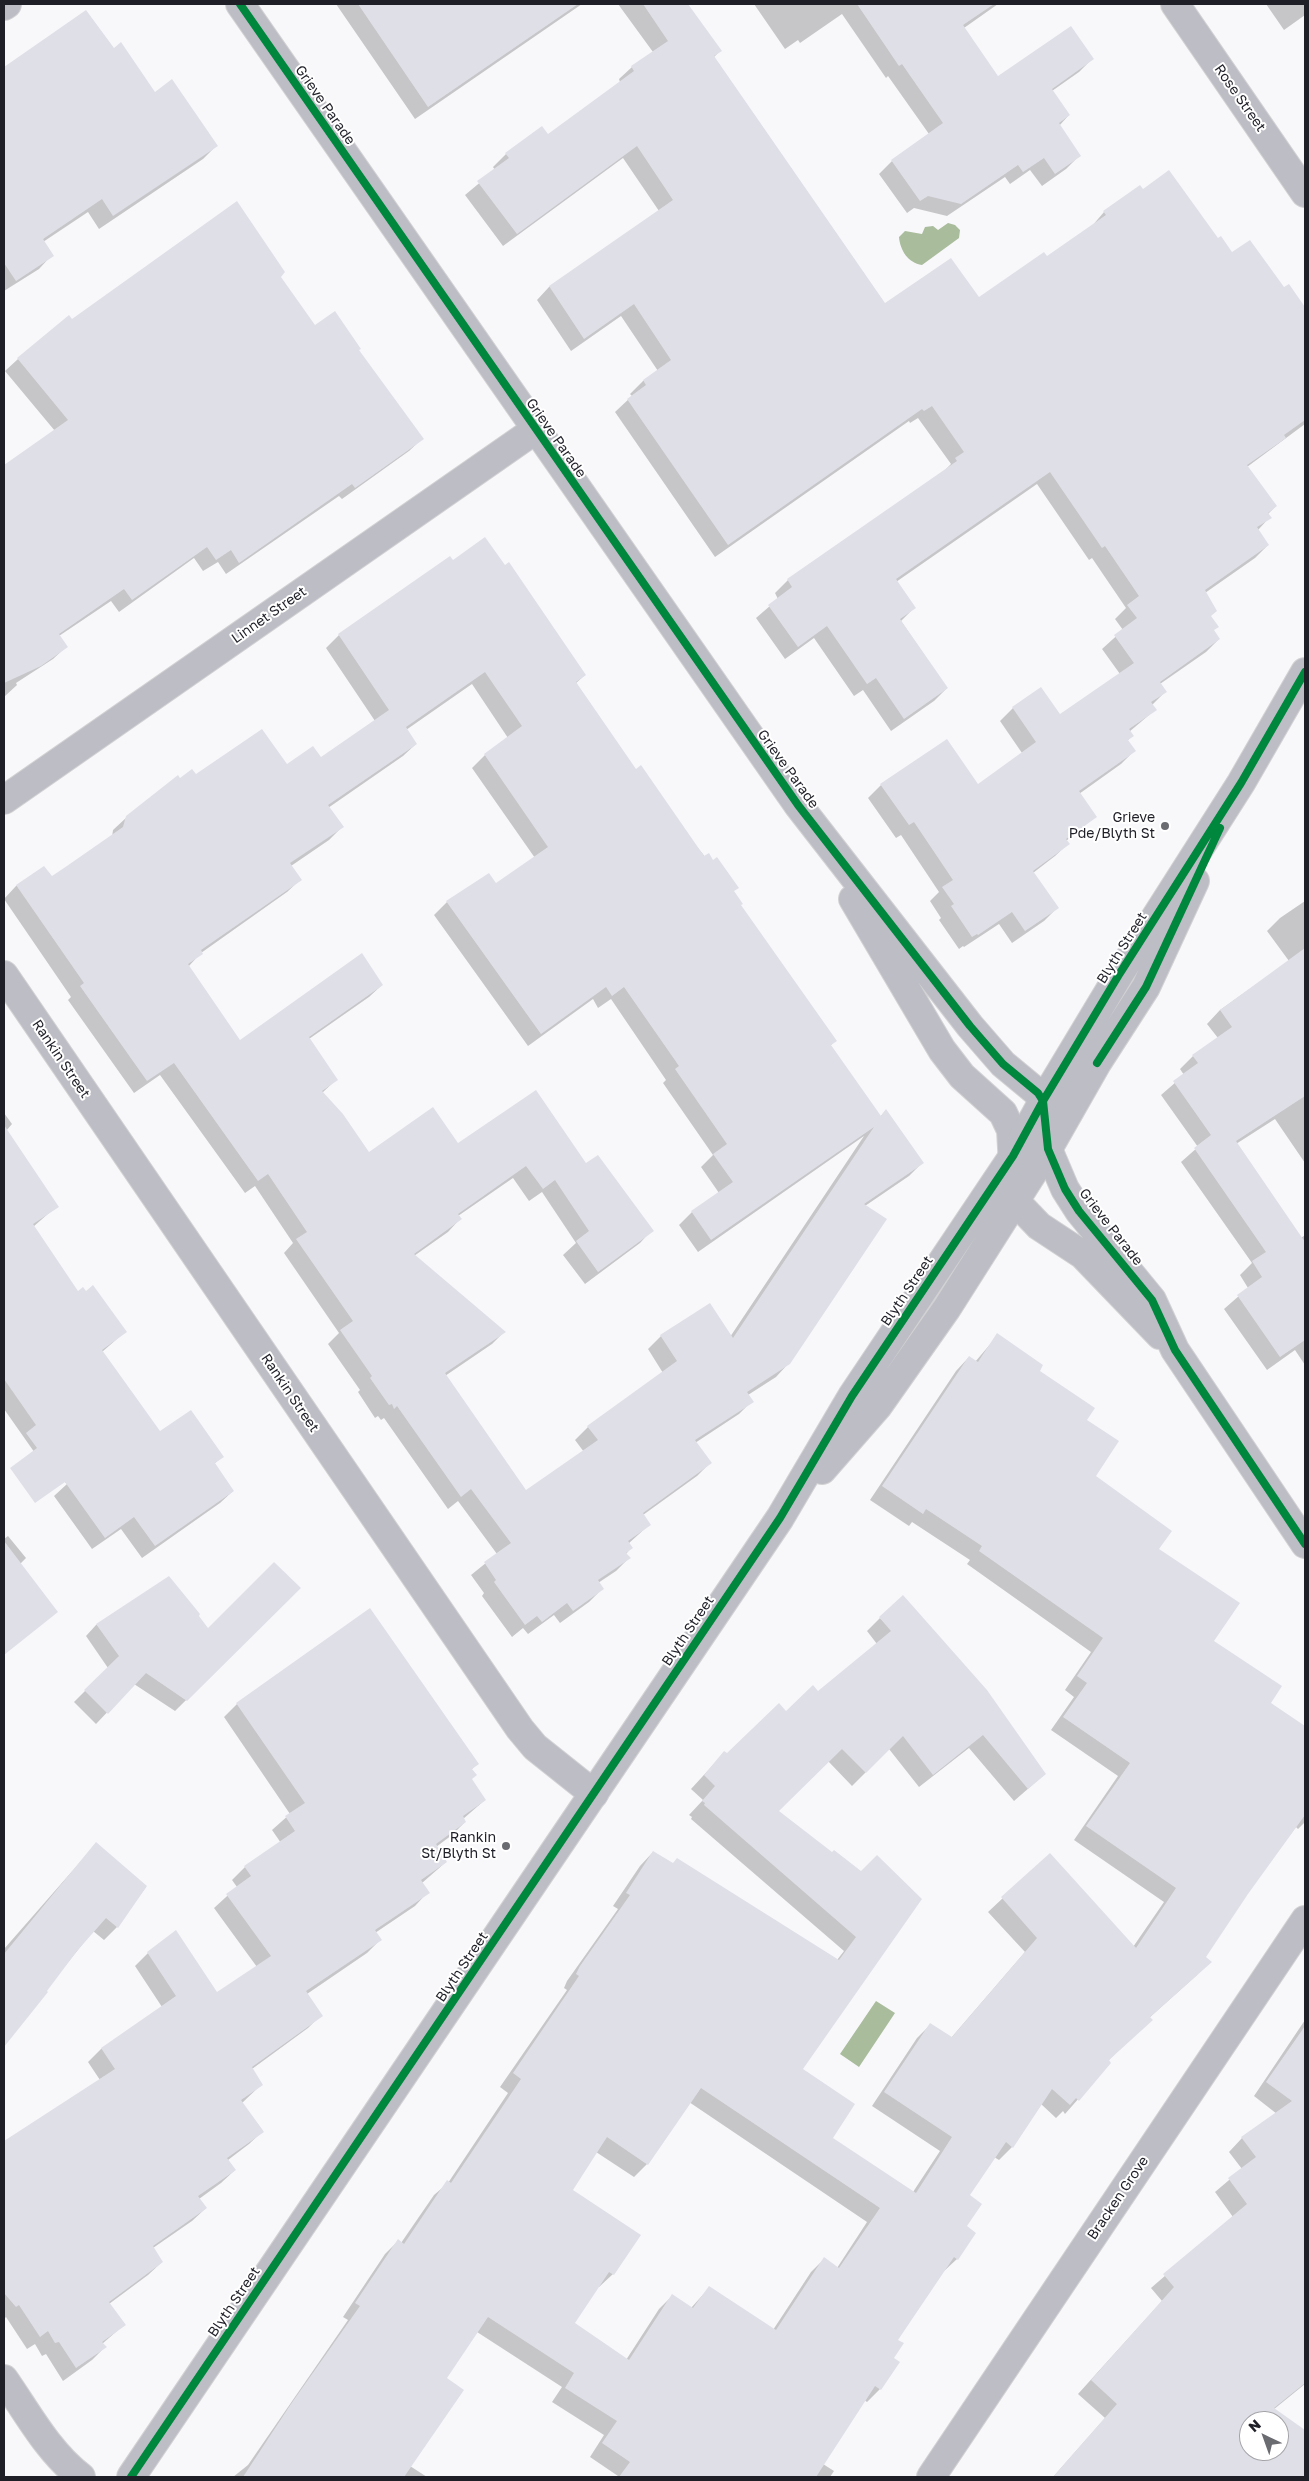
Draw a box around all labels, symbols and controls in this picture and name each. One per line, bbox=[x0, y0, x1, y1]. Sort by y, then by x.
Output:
street label: Rose Street bbox=[1211, 61, 1269, 135]
street label: Grieve Parade bbox=[291, 62, 359, 148]
street label: Grieve Parade bbox=[522, 395, 590, 481]
street label: Linnet Street bbox=[228, 583, 310, 647]
street label: Grieve Parade bbox=[754, 726, 822, 812]
place label: Grieve Pde/Blyth St bbox=[1069, 810, 1155, 842]
marker: Grieve Pde/Blyth St bbox=[1159, 820, 1171, 832]
street label: Blyth Street bbox=[1093, 909, 1151, 987]
street label: Rankin Street bbox=[29, 1017, 93, 1101]
street label: Grieve Parade bbox=[1076, 1185, 1146, 1269]
street label: Blyth Street bbox=[877, 1253, 937, 1329]
street label: Rankin Street bbox=[258, 1351, 322, 1435]
street label: Blyth Street bbox=[658, 1593, 718, 1669]
place label: Rankin St/Blyth St bbox=[421, 1830, 496, 1862]
marker: Rankin St/Blyth St bbox=[500, 1840, 512, 1852]
street label: Blyth Street bbox=[432, 1929, 492, 2005]
street label: Bracken Grove bbox=[1084, 2153, 1152, 2243]
street label: Blyth Street bbox=[204, 2264, 264, 2340]
north arrow bbox=[1239, 2411, 1289, 2461]
text: N bbox=[1245, 2415, 1264, 2435]

